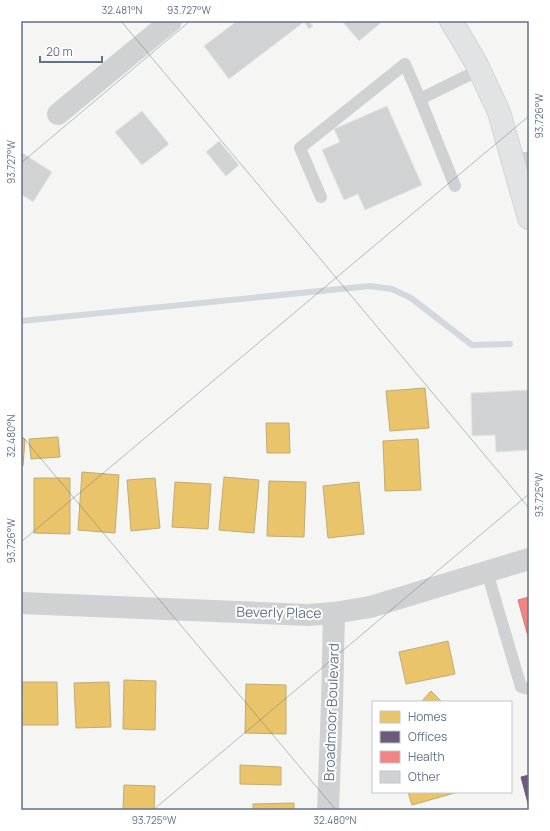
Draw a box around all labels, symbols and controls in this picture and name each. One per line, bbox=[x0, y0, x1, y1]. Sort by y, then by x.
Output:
text: 32.481°N bbox=[102, 3, 143, 17]
text: 93.727°W bbox=[167, 3, 212, 17]
scale bar bbox=[40, 38, 102, 64]
text: 20 m bbox=[46, 43, 73, 60]
text: 93.726°W bbox=[532, 93, 546, 139]
text: 93.727°W bbox=[4, 139, 18, 184]
text: 32.480°N bbox=[4, 414, 18, 457]
text: 93.725°W bbox=[532, 472, 546, 517]
text: 93.726°W bbox=[4, 518, 18, 564]
street label: Beverly Place bbox=[236, 602, 322, 622]
street label: Broadmoor Boulevard bbox=[319, 643, 343, 781]
legend bbox=[372, 701, 512, 793]
text: Homes bbox=[408, 708, 447, 725]
text: Offices bbox=[408, 728, 447, 745]
text: Health bbox=[408, 748, 445, 765]
text: Other bbox=[408, 768, 441, 785]
text: 93.725°W bbox=[132, 813, 177, 827]
text: 32.480°N bbox=[314, 813, 357, 827]

